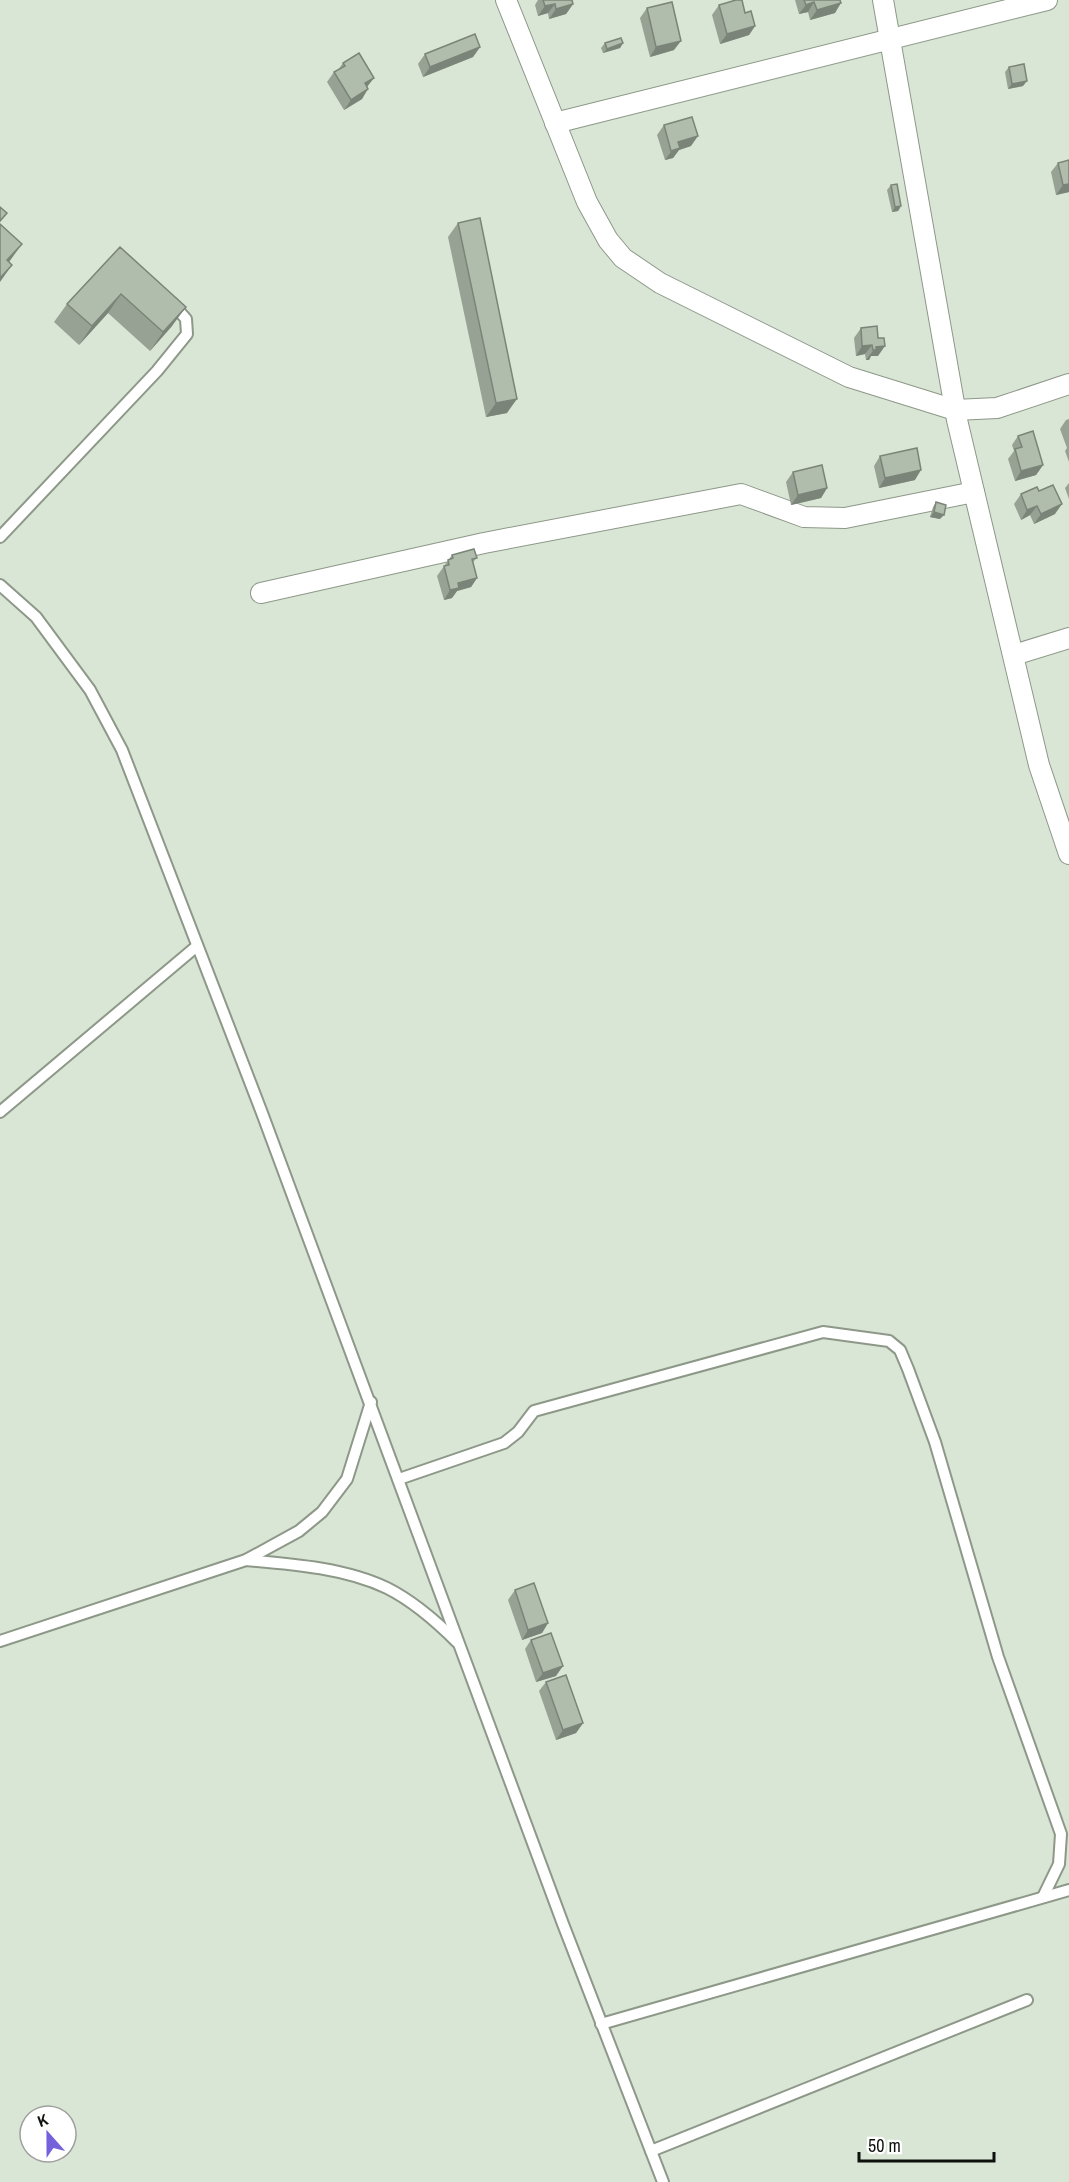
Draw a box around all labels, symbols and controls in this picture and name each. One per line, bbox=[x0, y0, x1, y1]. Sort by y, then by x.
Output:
north arrow bbox=[18, 2104, 78, 2164]
text: K bbox=[34, 2108, 51, 2132]
scale bar bbox=[859, 2125, 994, 2163]
text: 50 m bbox=[868, 2133, 901, 2158]

